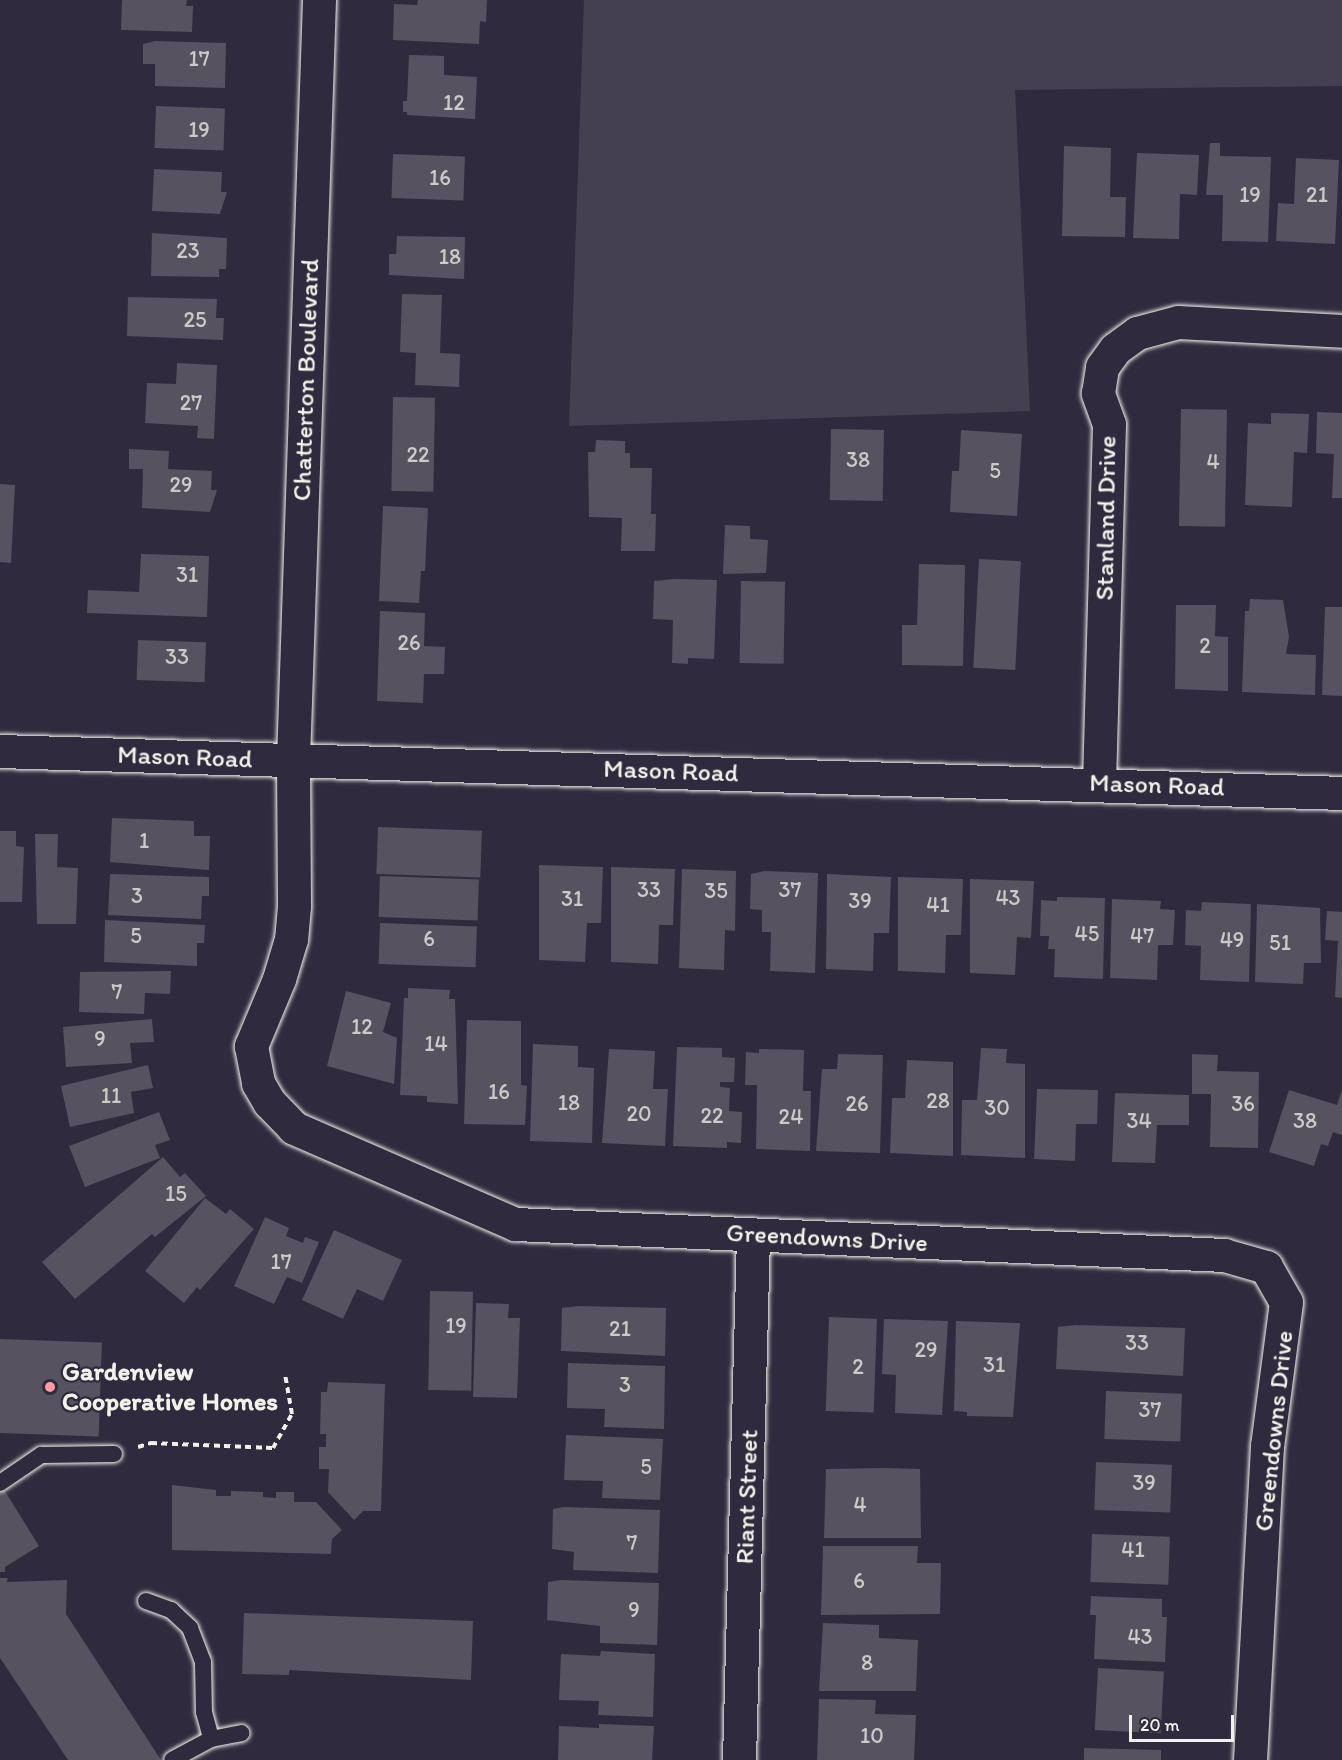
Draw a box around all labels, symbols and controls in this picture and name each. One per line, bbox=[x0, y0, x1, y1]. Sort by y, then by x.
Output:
house number: 17 bbox=[188, 46, 210, 72]
house number: 12 bbox=[443, 90, 465, 116]
house number: 19 bbox=[188, 117, 210, 143]
house number: 16 bbox=[429, 165, 451, 191]
house number: 19 bbox=[1239, 182, 1261, 208]
house number: 21 bbox=[1306, 182, 1328, 208]
house number: 23 bbox=[176, 238, 200, 264]
house number: 18 bbox=[439, 244, 461, 270]
street label: Chatterton Boulevard bbox=[286, 258, 326, 502]
house number: 25 bbox=[183, 307, 207, 333]
house number: 27 bbox=[180, 390, 202, 416]
street label: Stanland Drive bbox=[1089, 435, 1123, 601]
house number: 22 bbox=[406, 442, 430, 468]
house number: 38 bbox=[846, 447, 870, 473]
house number: 4 bbox=[1206, 449, 1220, 475]
house number: 5 bbox=[989, 458, 1001, 484]
house number: 29 bbox=[169, 472, 193, 498]
house number: 31 bbox=[176, 562, 198, 588]
house number: 26 bbox=[397, 630, 421, 656]
house number: 2 bbox=[1199, 633, 1211, 659]
house number: 33 bbox=[165, 644, 189, 670]
street label: Mason Road bbox=[117, 739, 253, 775]
street label: Mason Road bbox=[603, 753, 739, 789]
street label: Mason Road bbox=[1089, 767, 1225, 803]
house number: 1 bbox=[139, 828, 149, 854]
house number: 33 bbox=[637, 877, 661, 903]
house number: 37 bbox=[779, 877, 801, 903]
house number: 35 bbox=[704, 878, 728, 904]
house number: 3 bbox=[131, 883, 143, 909]
house number: 43 bbox=[995, 885, 1021, 911]
house number: 31 bbox=[561, 886, 583, 912]
house number: 39 bbox=[848, 888, 872, 914]
house number: 41 bbox=[926, 892, 950, 918]
house number: 45 bbox=[1075, 921, 1099, 947]
house number: 5 bbox=[130, 923, 142, 949]
house number: 47 bbox=[1130, 923, 1154, 949]
house number: 6 bbox=[423, 926, 435, 952]
house number: 49 bbox=[1220, 927, 1244, 953]
house number: 51 bbox=[1269, 930, 1291, 956]
house number: 7 bbox=[112, 979, 122, 1005]
house number: 12 bbox=[351, 1014, 373, 1040]
house number: 9 bbox=[94, 1026, 106, 1052]
house number: 14 bbox=[424, 1031, 448, 1057]
house number: 16 bbox=[488, 1079, 510, 1105]
house number: 11 bbox=[101, 1083, 121, 1109]
house number: 28 bbox=[926, 1088, 950, 1114]
house number: 18 bbox=[558, 1090, 580, 1116]
house number: 26 bbox=[845, 1091, 869, 1117]
house number: 36 bbox=[1231, 1091, 1255, 1117]
house number: 30 bbox=[984, 1095, 1010, 1121]
house number: 20 bbox=[626, 1101, 652, 1127]
house number: 22 bbox=[700, 1103, 724, 1129]
house number: 24 bbox=[779, 1104, 803, 1130]
house number: 34 bbox=[1126, 1108, 1152, 1134]
house number: 38 bbox=[1293, 1108, 1317, 1134]
house number: 15 bbox=[165, 1181, 187, 1207]
street label: Greendowns Drive bbox=[725, 1217, 929, 1259]
house number: 17 bbox=[270, 1249, 292, 1275]
house number: 19 bbox=[445, 1313, 467, 1339]
house number: 21 bbox=[609, 1316, 631, 1342]
street label: Greendowns Drive bbox=[1248, 1329, 1300, 1533]
house number: 33 bbox=[1125, 1330, 1149, 1356]
house number: 29 bbox=[914, 1337, 938, 1363]
house number: 31 bbox=[983, 1352, 1005, 1378]
house number: 2 bbox=[852, 1354, 864, 1380]
place label: Gardenview Cooperative Homes bbox=[62, 1356, 279, 1418]
house number: 3 bbox=[619, 1372, 631, 1398]
marker: Gardenview Cooperative Homes bbox=[43, 1380, 57, 1394]
house number: 37 bbox=[1139, 1397, 1161, 1423]
street label: Riant Street bbox=[729, 1429, 765, 1565]
house number: 5 bbox=[640, 1454, 652, 1480]
house number: 39 bbox=[1132, 1470, 1156, 1496]
house number: 4 bbox=[853, 1492, 867, 1518]
house number: 7 bbox=[627, 1530, 637, 1556]
house number: 41 bbox=[1121, 1537, 1145, 1563]
house number: 6 bbox=[853, 1568, 865, 1594]
house number: 9 bbox=[628, 1597, 640, 1623]
house number: 43 bbox=[1127, 1624, 1153, 1650]
house number: 8 bbox=[861, 1650, 873, 1676]
scale bar bbox=[1132, 1703, 1237, 1741]
text: 20 m bbox=[1140, 1714, 1180, 1736]
house number: 10 bbox=[860, 1723, 884, 1749]

